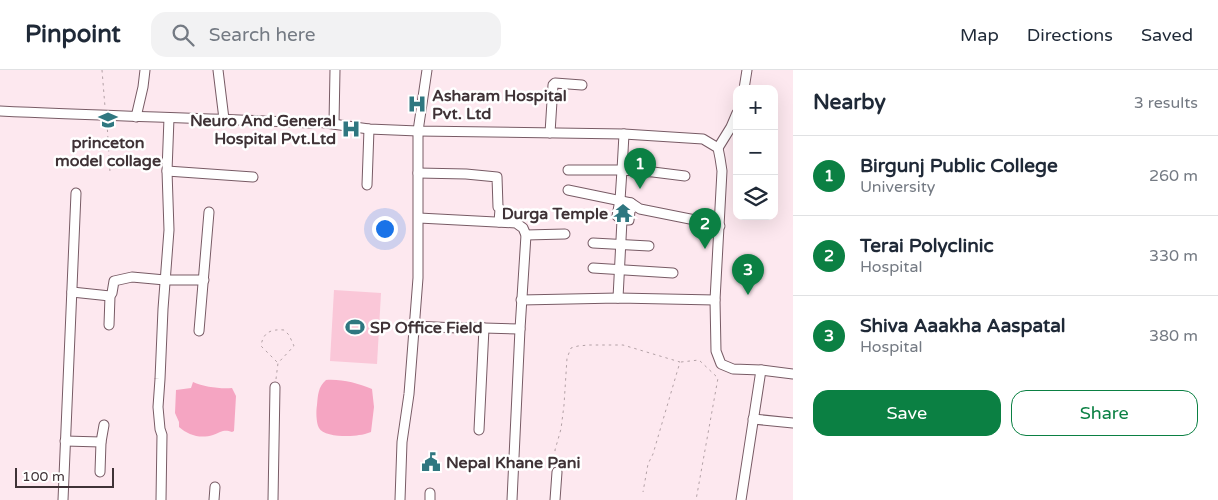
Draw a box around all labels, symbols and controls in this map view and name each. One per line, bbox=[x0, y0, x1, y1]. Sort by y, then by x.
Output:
search box bbox=[151, 12, 501, 57]
text: Pinpoint bbox=[25, 20, 121, 49]
icon: search bbox=[169, 21, 197, 49]
text: Search here bbox=[209, 24, 316, 46]
text: Map bbox=[960, 24, 999, 46]
text: Directions bbox=[1027, 24, 1113, 46]
text: Saved bbox=[1141, 24, 1193, 46]
map controls bbox=[733, 85, 778, 220]
button: + bbox=[733, 85, 778, 130]
place label: Asharam Hospital Pvt. Ltd bbox=[432, 86, 567, 124]
text: Nearby bbox=[813, 90, 886, 115]
hospital icon: Asharam Hospital Pvt. Ltd bbox=[406, 93, 428, 115]
text: 3 results bbox=[1134, 93, 1198, 113]
school or university icon: princeton model collage bbox=[97, 109, 119, 131]
place label: Neuro And General Hospital Pvt.Ltd bbox=[190, 111, 336, 149]
hospital icon: Neuro And General Hospital Pvt.Ltd bbox=[340, 118, 362, 140]
button: − bbox=[733, 130, 778, 175]
place label: princeton model collage bbox=[55, 133, 161, 171]
pin: 1 bbox=[624, 148, 656, 189]
text: Birgunj Public College bbox=[860, 155, 1058, 177]
text: 1 bbox=[824, 166, 834, 186]
text: 260 m bbox=[1149, 166, 1198, 186]
button: layers bbox=[733, 175, 778, 220]
text: University bbox=[860, 177, 935, 197]
temple icon: Durga Temple bbox=[612, 202, 634, 224]
place label: Durga Temple bbox=[502, 204, 608, 224]
pin: 2 bbox=[689, 208, 721, 249]
your location bbox=[372, 216, 398, 242]
text: Terai Polyclinic bbox=[860, 235, 994, 257]
text: 2 bbox=[824, 246, 834, 266]
text: 330 m bbox=[1149, 246, 1198, 266]
pin: 3 bbox=[732, 254, 764, 295]
text: Hospital bbox=[860, 257, 922, 277]
text: Shiva Aaakha Aaspatal bbox=[860, 315, 1066, 337]
sports icon: SP Office Field bbox=[344, 316, 366, 338]
place label: SP Office Field bbox=[370, 318, 483, 338]
text: 3 bbox=[824, 326, 834, 346]
text: 380 m bbox=[1149, 326, 1198, 346]
text: Hospital bbox=[860, 337, 922, 357]
button: Save bbox=[813, 390, 1001, 436]
button: Share bbox=[1011, 390, 1198, 436]
public building icon: Nepal Khane Pani bbox=[420, 451, 442, 473]
place label: Nepal Khane Pani bbox=[446, 453, 580, 473]
scale bar bbox=[15, 465, 114, 488]
text: 100 m bbox=[22, 468, 65, 485]

